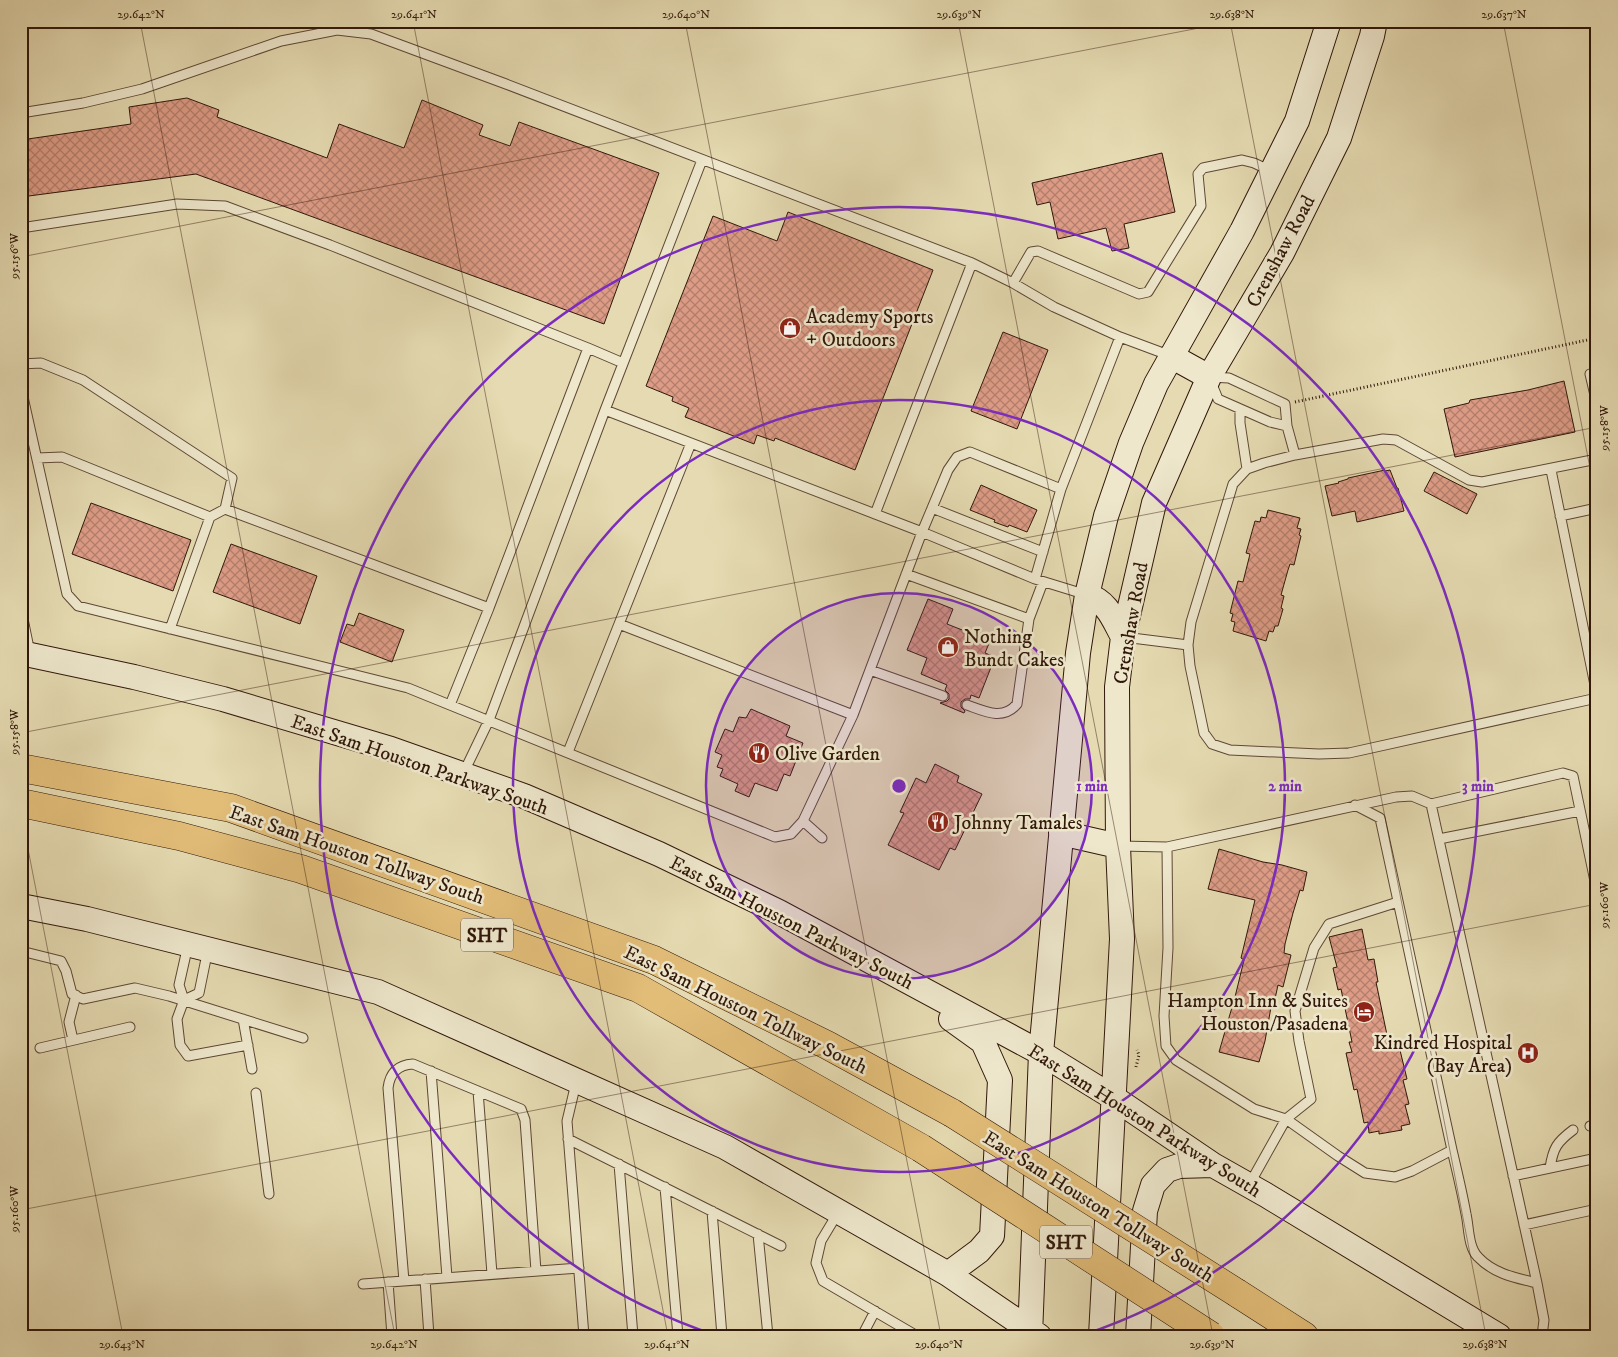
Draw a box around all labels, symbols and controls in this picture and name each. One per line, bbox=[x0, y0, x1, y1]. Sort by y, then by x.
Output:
text: 29.642°N bbox=[117, 7, 165, 22]
text: 29.641°N bbox=[391, 7, 437, 22]
text: 29.640°N bbox=[662, 7, 710, 22]
text: 29.639°N bbox=[936, 7, 982, 22]
text: 29.638°N bbox=[1209, 7, 1255, 22]
text: 29.637°N bbox=[1481, 7, 1527, 22]
street label: Crenshaw Road bbox=[1241, 191, 1321, 312]
text: 95.156°W bbox=[7, 232, 22, 280]
place label: Academy Sports + Outdoors bbox=[806, 305, 934, 353]
shop icon: Academy Sports + Outdoors bbox=[778, 316, 802, 340]
text: 95.158°W bbox=[1597, 404, 1612, 452]
street label: Crenshaw Road bbox=[1108, 560, 1155, 686]
place label: Nothing Bundt Cakes bbox=[964, 625, 1064, 673]
shop icon: Nothing Bundt Cakes bbox=[936, 635, 960, 659]
text: 95.158°W bbox=[7, 708, 22, 756]
street label: East Sam Houston Parkway South bbox=[287, 710, 552, 821]
restaurant icon: Olive Garden bbox=[747, 741, 771, 765]
place label: Olive Garden bbox=[775, 742, 881, 767]
centre of rings bbox=[890, 777, 908, 795]
text: 1 min bbox=[1076, 777, 1108, 796]
text: 2 min bbox=[1268, 777, 1302, 796]
text: 3 min bbox=[1462, 777, 1494, 796]
street label: East Sam Houston Tollway South bbox=[226, 800, 488, 911]
restaurant icon: Johnny Tamales bbox=[926, 810, 950, 834]
place label: Johnny Tamales bbox=[952, 811, 1083, 836]
street label: East Sam Houston Parkway South bbox=[665, 851, 918, 996]
text: 95.160°W bbox=[1597, 881, 1612, 929]
road number: SHT bbox=[461, 918, 513, 952]
street label: East Sam Houston Tollway South bbox=[619, 940, 872, 1081]
place label: Hampton Inn & Suites Houston/Pasadena bbox=[1167, 989, 1349, 1037]
hotel icon: Hampton Inn & Suites Houston/Pasadena bbox=[1352, 1000, 1376, 1024]
place label: Kindred Hospital (Bay Area) bbox=[1374, 1031, 1512, 1079]
street label: East Sam Houston Parkway South bbox=[1023, 1039, 1266, 1204]
hospital icon: Kindred Hospital (Bay Area) bbox=[1516, 1041, 1540, 1065]
street label: East Sam Houston Tollway South bbox=[978, 1126, 1219, 1289]
text: 95.160°W bbox=[7, 1185, 22, 1233]
road number: SHT bbox=[1040, 1226, 1092, 1258]
text: 29.643°N bbox=[99, 1337, 145, 1352]
text: 29.642°N bbox=[370, 1337, 418, 1352]
text: 29.641°N bbox=[644, 1337, 690, 1352]
text: 29.640°N bbox=[915, 1337, 963, 1352]
text: 29.639°N bbox=[1189, 1337, 1235, 1352]
text: 29.638°N bbox=[1462, 1337, 1508, 1352]

